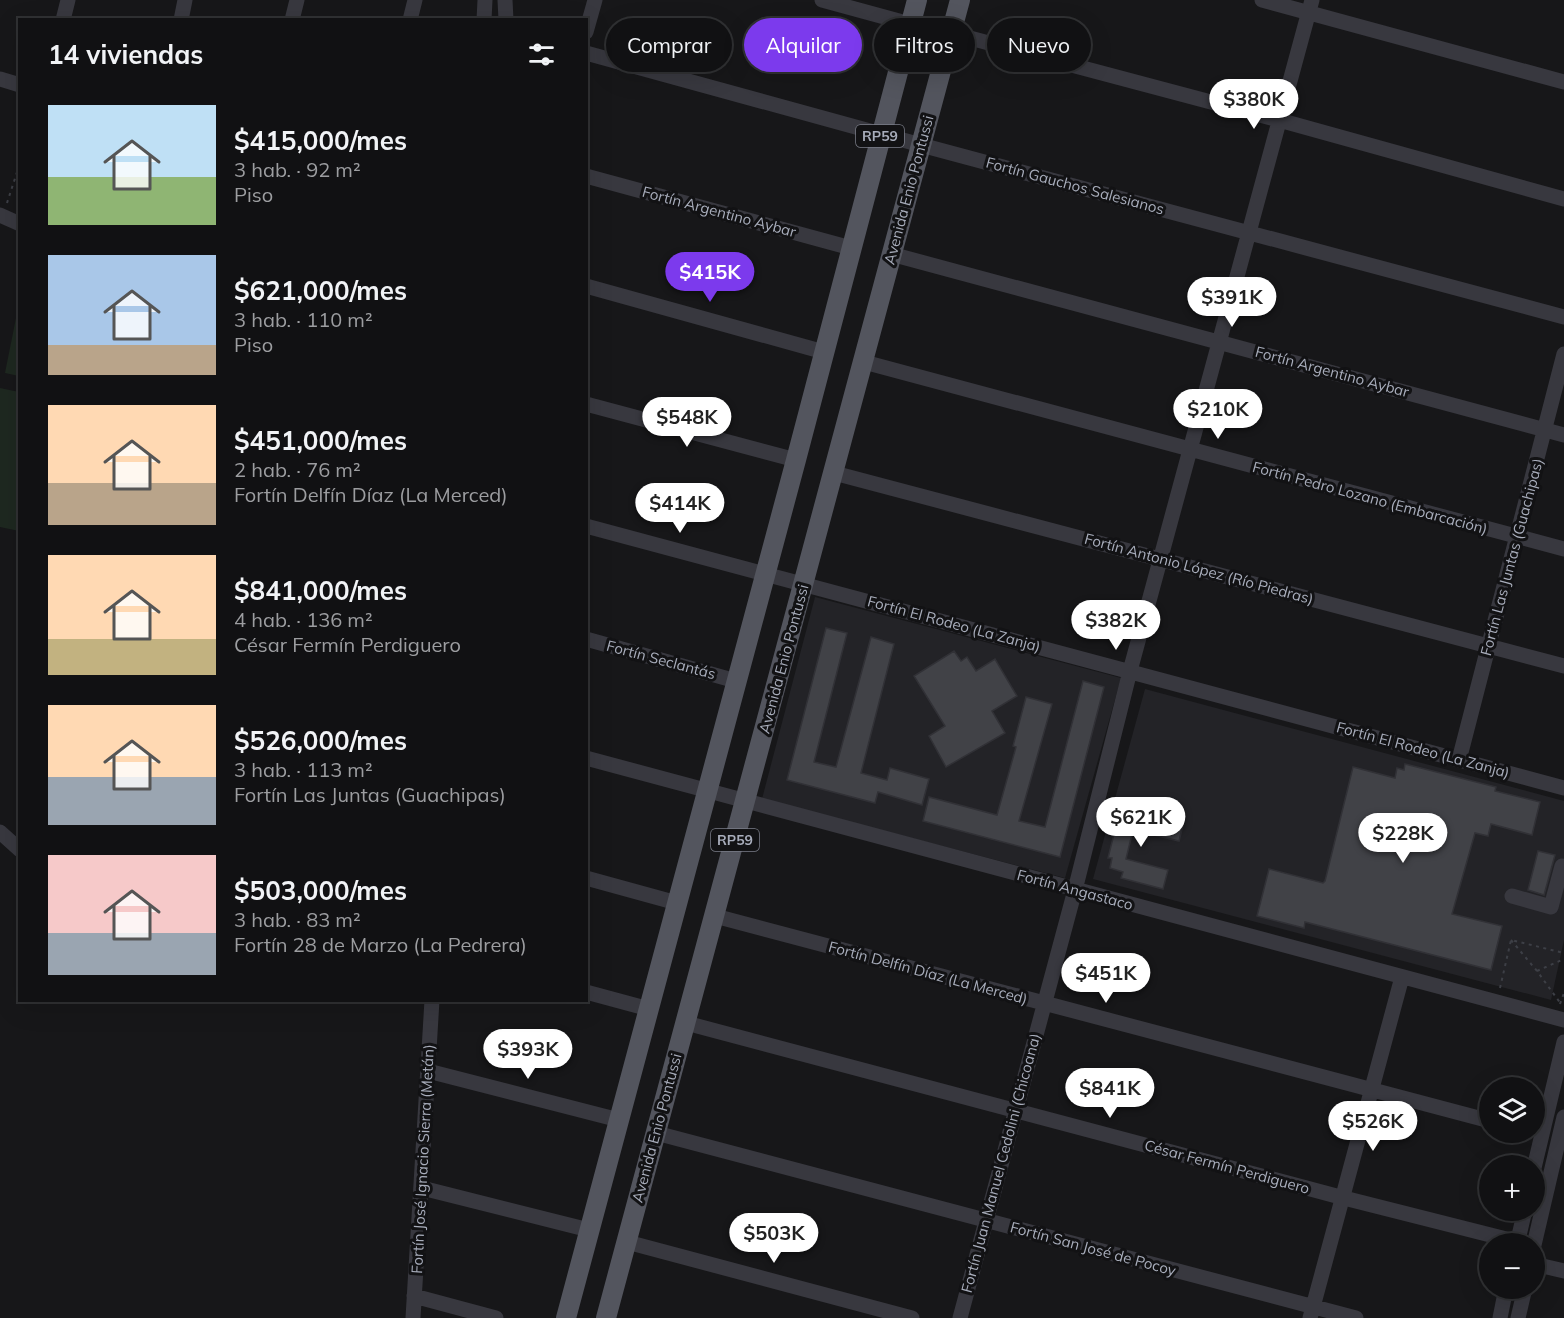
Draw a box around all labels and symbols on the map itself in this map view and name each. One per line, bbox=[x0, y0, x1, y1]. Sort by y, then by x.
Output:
pin: $380K bbox=[1212, 79, 1296, 130]
street label: Avenida Enio Pontussi bbox=[879, 113, 938, 267]
road number: RP59 bbox=[856, 125, 904, 147]
street label: Fortín Gauchos Salesianos bbox=[984, 153, 1166, 218]
street label: Fortín Argentino Aybar bbox=[640, 182, 799, 241]
pin: $415K bbox=[668, 252, 752, 303]
pin: $391K bbox=[1190, 277, 1274, 328]
street label: Fortín Argentino Aybar bbox=[1253, 342, 1412, 401]
pin: $210K bbox=[1176, 389, 1260, 440]
pin: $548K bbox=[645, 397, 729, 448]
street label: Fortín Las Juntas (Guachipas) bbox=[1476, 456, 1547, 658]
street label: Fortín Pedro Lozano (Embarcación) bbox=[1250, 457, 1490, 538]
pin: $414K bbox=[638, 483, 722, 534]
street label: Fortín Antonio López (Río Piedras) bbox=[1083, 529, 1316, 608]
street label: Avenida Enio Pontussi bbox=[754, 582, 813, 736]
street label: Fortín El Rodeo (La Zanja) bbox=[865, 591, 1043, 656]
pin: $382K bbox=[1074, 600, 1158, 651]
street label: Fortín Seclantás bbox=[605, 636, 718, 683]
street label: Fortín El Rodeo (La Zanja) bbox=[1334, 717, 1512, 782]
pin: $621K bbox=[1099, 797, 1183, 848]
pin: $228K bbox=[1361, 813, 1445, 864]
road number: RP59 bbox=[711, 829, 759, 851]
street label: Fortín Angastaco bbox=[1015, 865, 1135, 914]
street label: Fortín Delfín Díaz (La Merced) bbox=[827, 937, 1030, 1008]
pin: $451K bbox=[1064, 953, 1148, 1004]
pin: $393K bbox=[486, 1029, 570, 1080]
street label: Fortín Juan Manuel Cedolini (Chicoana) bbox=[957, 1031, 1044, 1295]
street label: Fortín José Ignacio Sierra (Metán) bbox=[407, 1044, 438, 1274]
street label: Avenida Enio Pontussi bbox=[627, 1051, 686, 1205]
pin: $841K bbox=[1068, 1068, 1152, 1119]
pin: $526K bbox=[1331, 1101, 1415, 1152]
street label: César Fermín Perdiguero bbox=[1142, 1135, 1312, 1198]
pin: $503K bbox=[732, 1213, 816, 1264]
street label: Fortín San José de Pocoy bbox=[1008, 1217, 1178, 1280]

